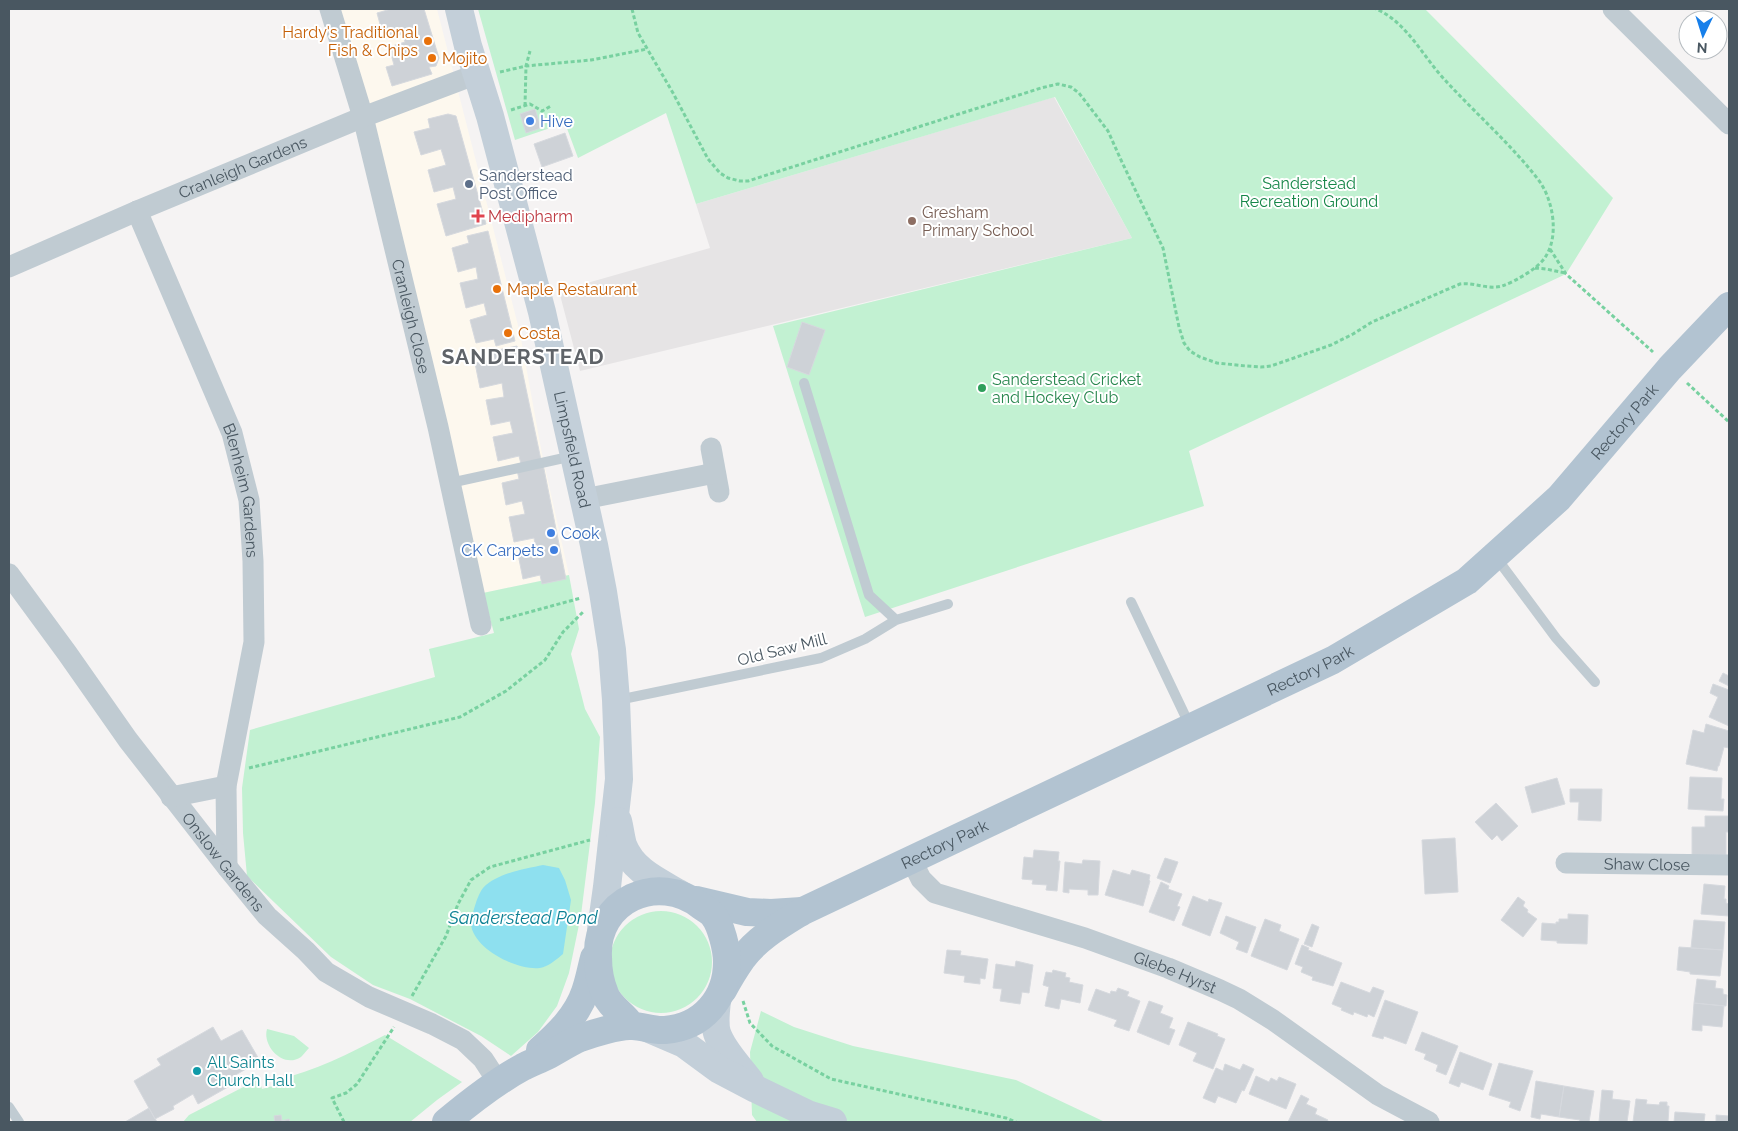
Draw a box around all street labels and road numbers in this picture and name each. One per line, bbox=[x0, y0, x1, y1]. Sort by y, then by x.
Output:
street label: Cranleigh Gardens bbox=[176, 132, 310, 203]
street label: Cranleigh Close bbox=[388, 257, 434, 376]
street label: Rectory Park bbox=[1587, 380, 1663, 464]
street label: Limpsfield Road bbox=[550, 389, 594, 510]
street label: Blenheim Gardens bbox=[219, 420, 262, 559]
street label: Old Saw Mill bbox=[735, 629, 829, 670]
street label: Rectory Park bbox=[1264, 641, 1357, 700]
street label: Onslow Gardens bbox=[178, 809, 269, 916]
street label: Rectory Park bbox=[898, 816, 992, 873]
street label: Shaw Close bbox=[1604, 854, 1690, 875]
street label: Glebe Hyrst bbox=[1131, 947, 1220, 998]

